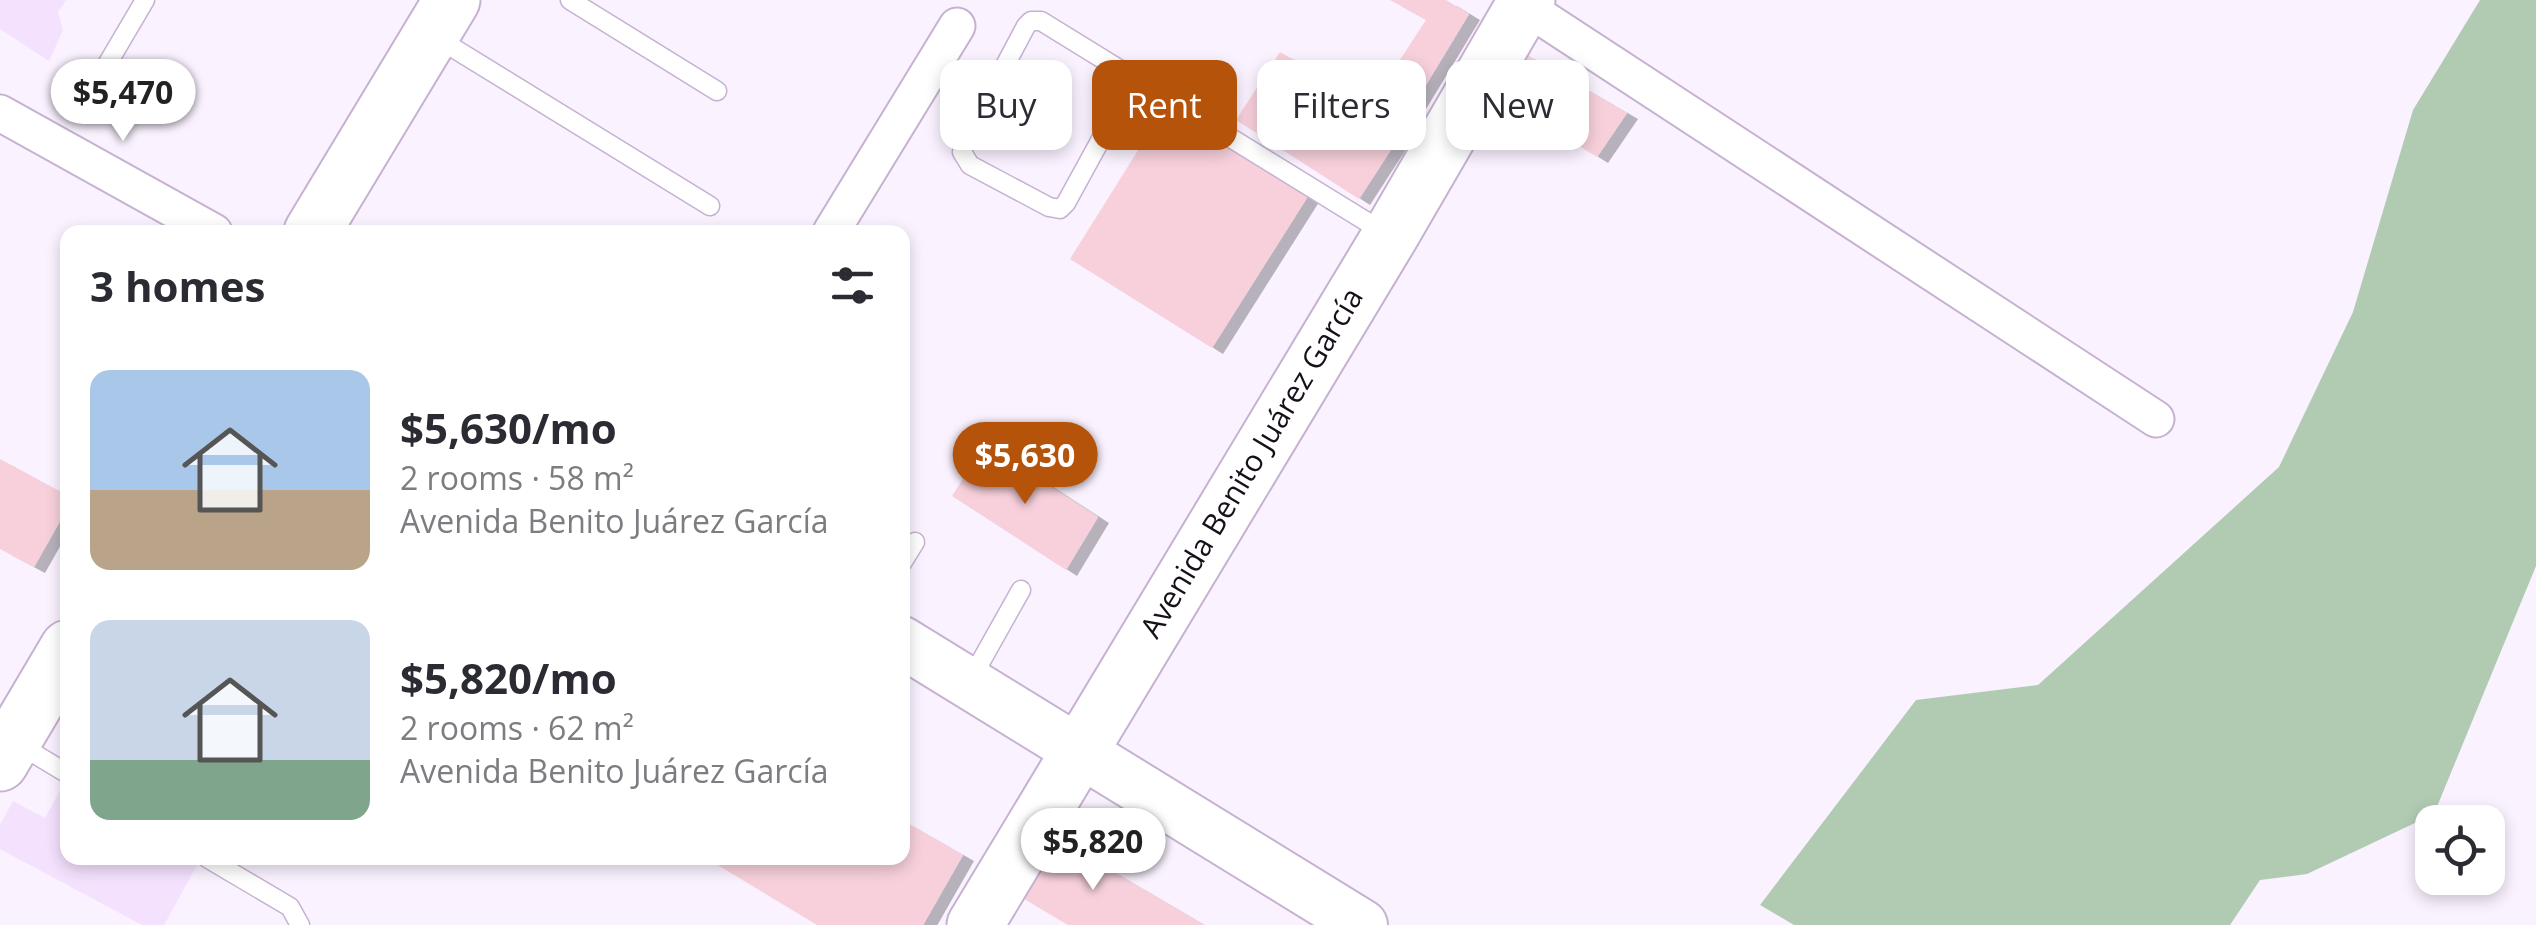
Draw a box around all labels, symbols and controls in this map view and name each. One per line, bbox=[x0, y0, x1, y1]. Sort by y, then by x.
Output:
pin: $5,470 bbox=[42, 59, 204, 144]
chip: Buy bbox=[940, 60, 1072, 150]
chip: Rent bbox=[1092, 60, 1237, 150]
chip: Filters bbox=[1257, 60, 1426, 150]
chip: New bbox=[1446, 60, 1589, 150]
text: $5,470 bbox=[73, 70, 173, 113]
text: 3 homes bbox=[90, 257, 265, 314]
icon: filters bbox=[825, 258, 880, 313]
street label: Avenida Benito Juárez García bbox=[1130, 279, 1372, 645]
text: $5,630/mo bbox=[400, 399, 617, 456]
icon: home bbox=[170, 410, 290, 530]
pin: $5,630 bbox=[944, 422, 1106, 507]
text: $5,630 bbox=[975, 433, 1075, 476]
text: 2 rooms · 58 m² bbox=[400, 456, 634, 499]
text: Avenida Benito Juárez García bbox=[400, 499, 829, 542]
text: $5,820/mo bbox=[400, 649, 617, 706]
icon: home bbox=[170, 660, 290, 780]
text: 2 rooms · 62 m² bbox=[400, 706, 634, 749]
text: Avenida Benito Juárez García bbox=[400, 749, 829, 792]
map controls bbox=[2415, 805, 2505, 895]
button: locate bbox=[2415, 805, 2505, 895]
pin: $5,820 bbox=[1012, 808, 1174, 893]
text: $5,820 bbox=[1043, 819, 1143, 862]

